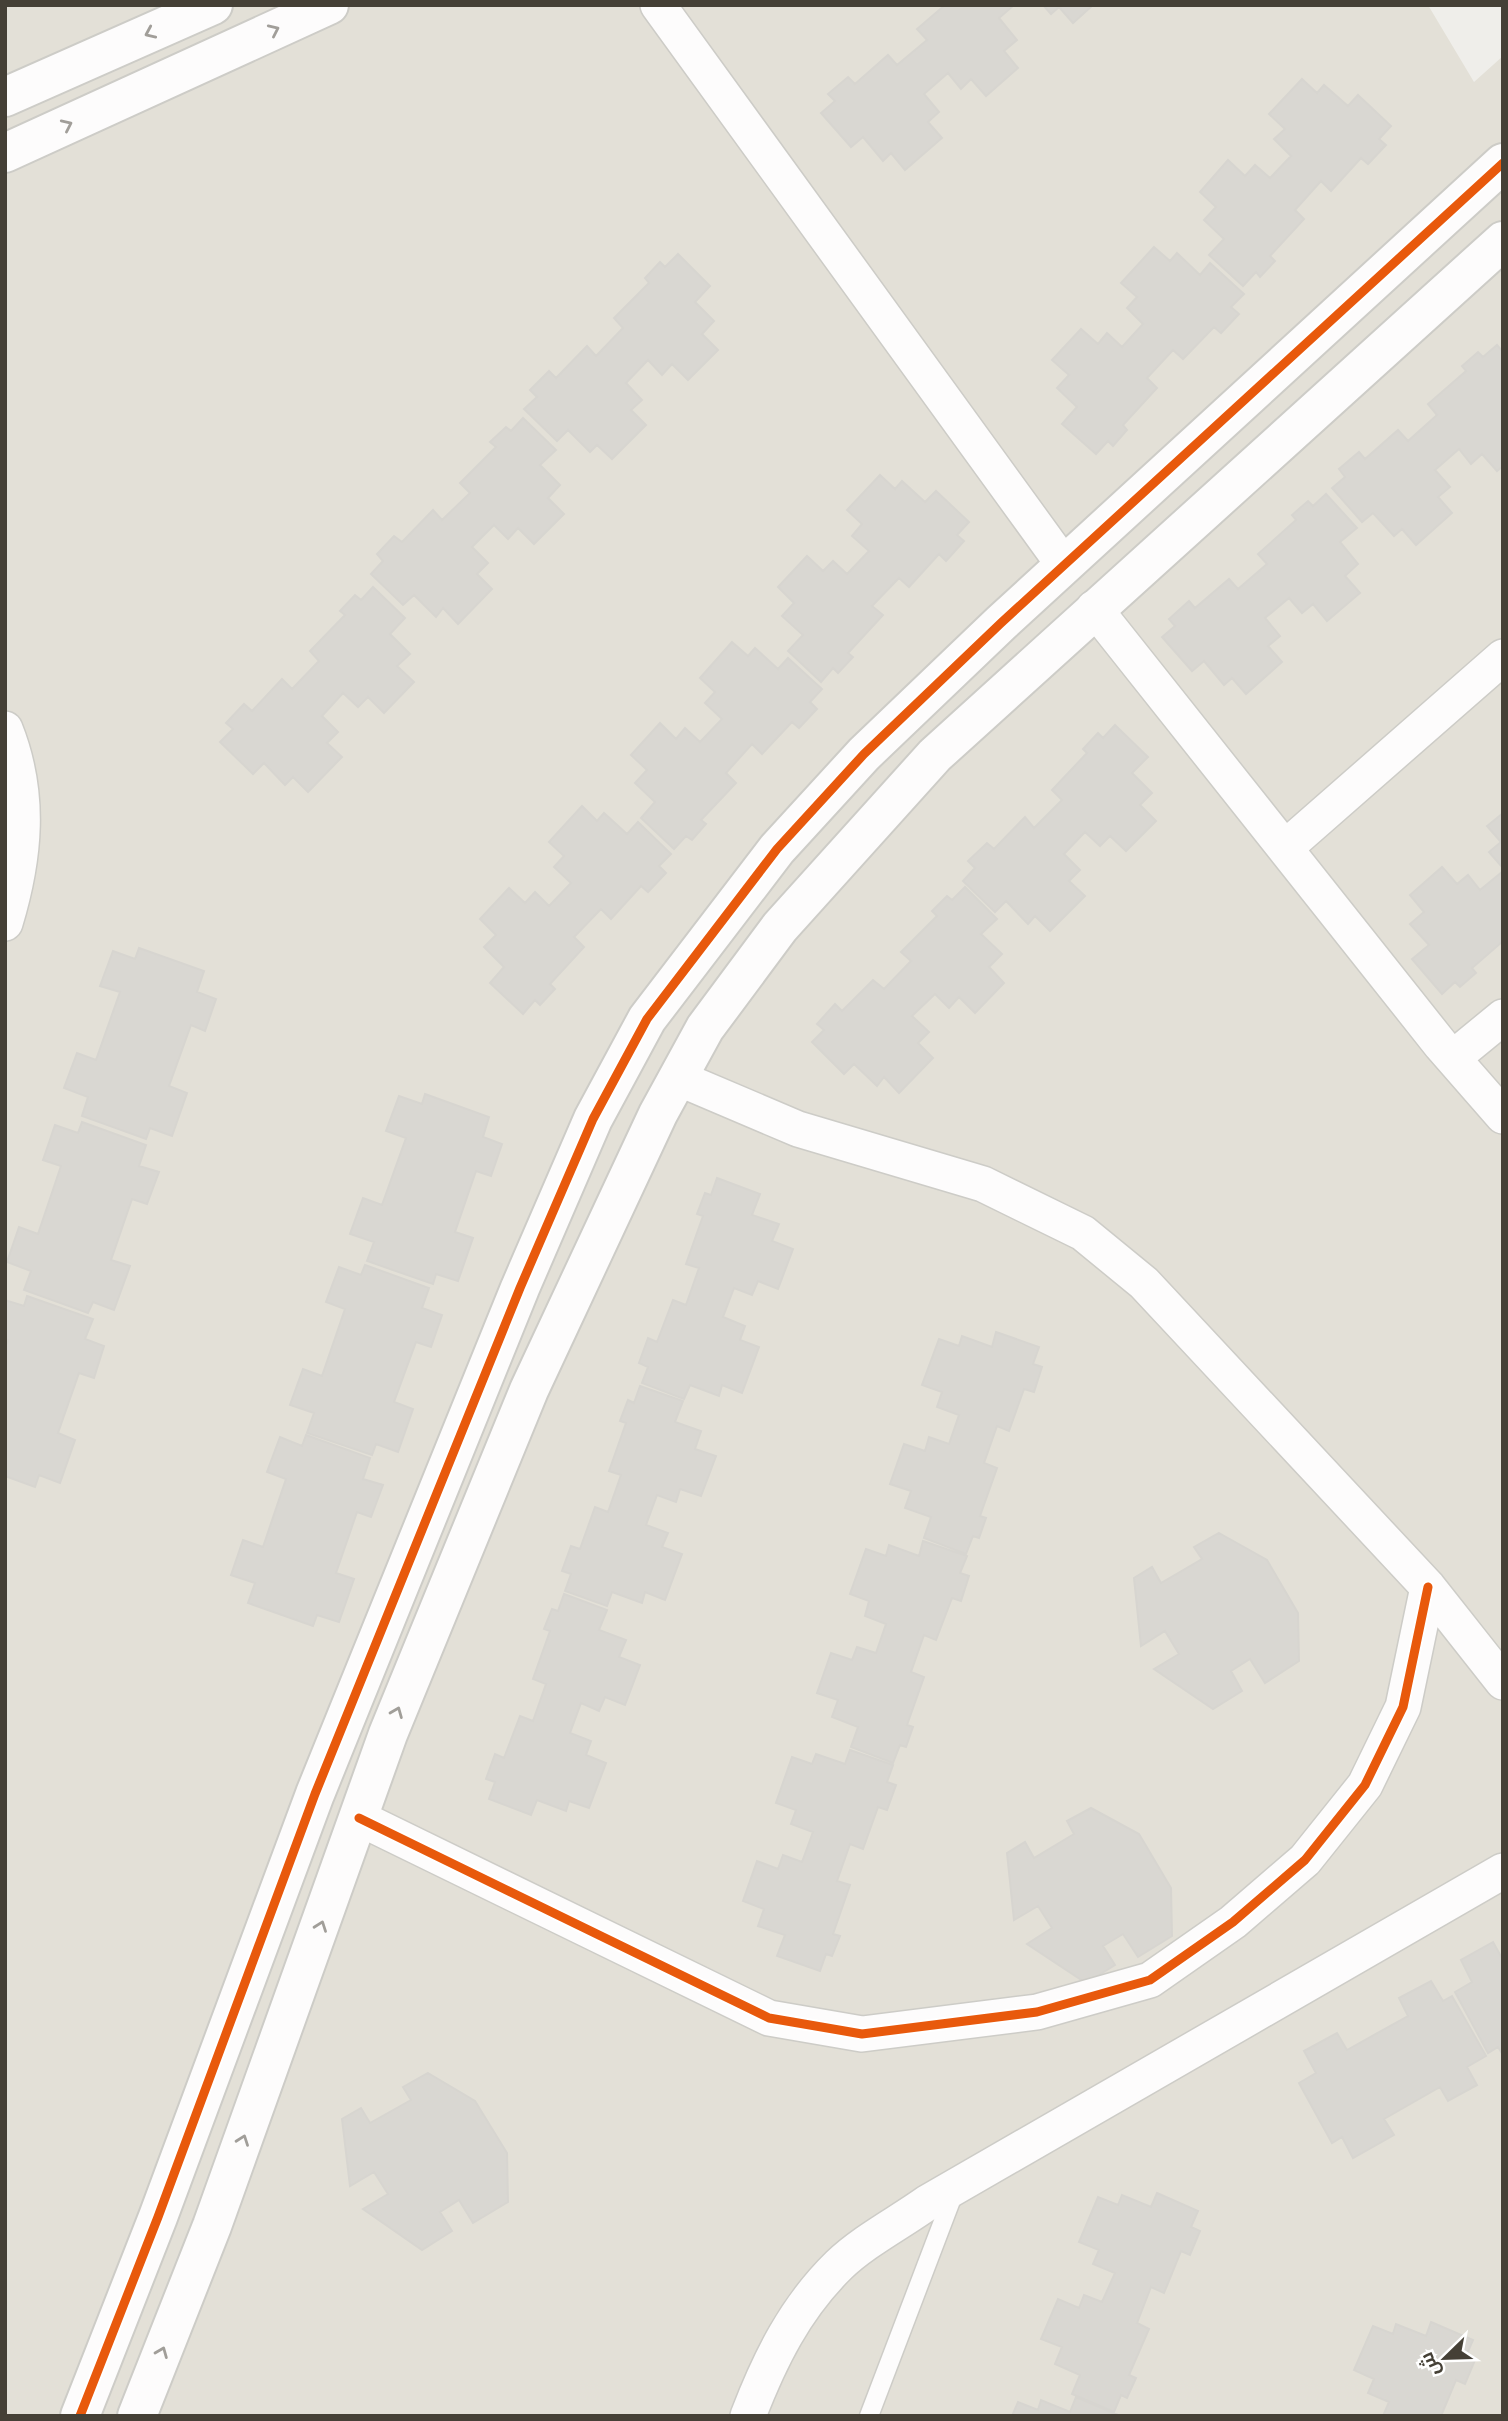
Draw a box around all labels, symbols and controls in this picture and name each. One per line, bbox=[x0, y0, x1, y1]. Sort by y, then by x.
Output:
one-way arrow bbox=[267, 24, 279, 38]
one-way arrow bbox=[145, 25, 157, 39]
one-way arrow bbox=[60, 119, 72, 133]
one-way arrow bbox=[389, 1706, 403, 1719]
one-way arrow bbox=[313, 1921, 327, 1933]
one-way arrow bbox=[235, 2135, 249, 2147]
north arrow bbox=[1410, 2323, 1480, 2393]
one-way arrow bbox=[153, 2347, 167, 2359]
text: ش bbox=[1414, 2349, 1445, 2381]

